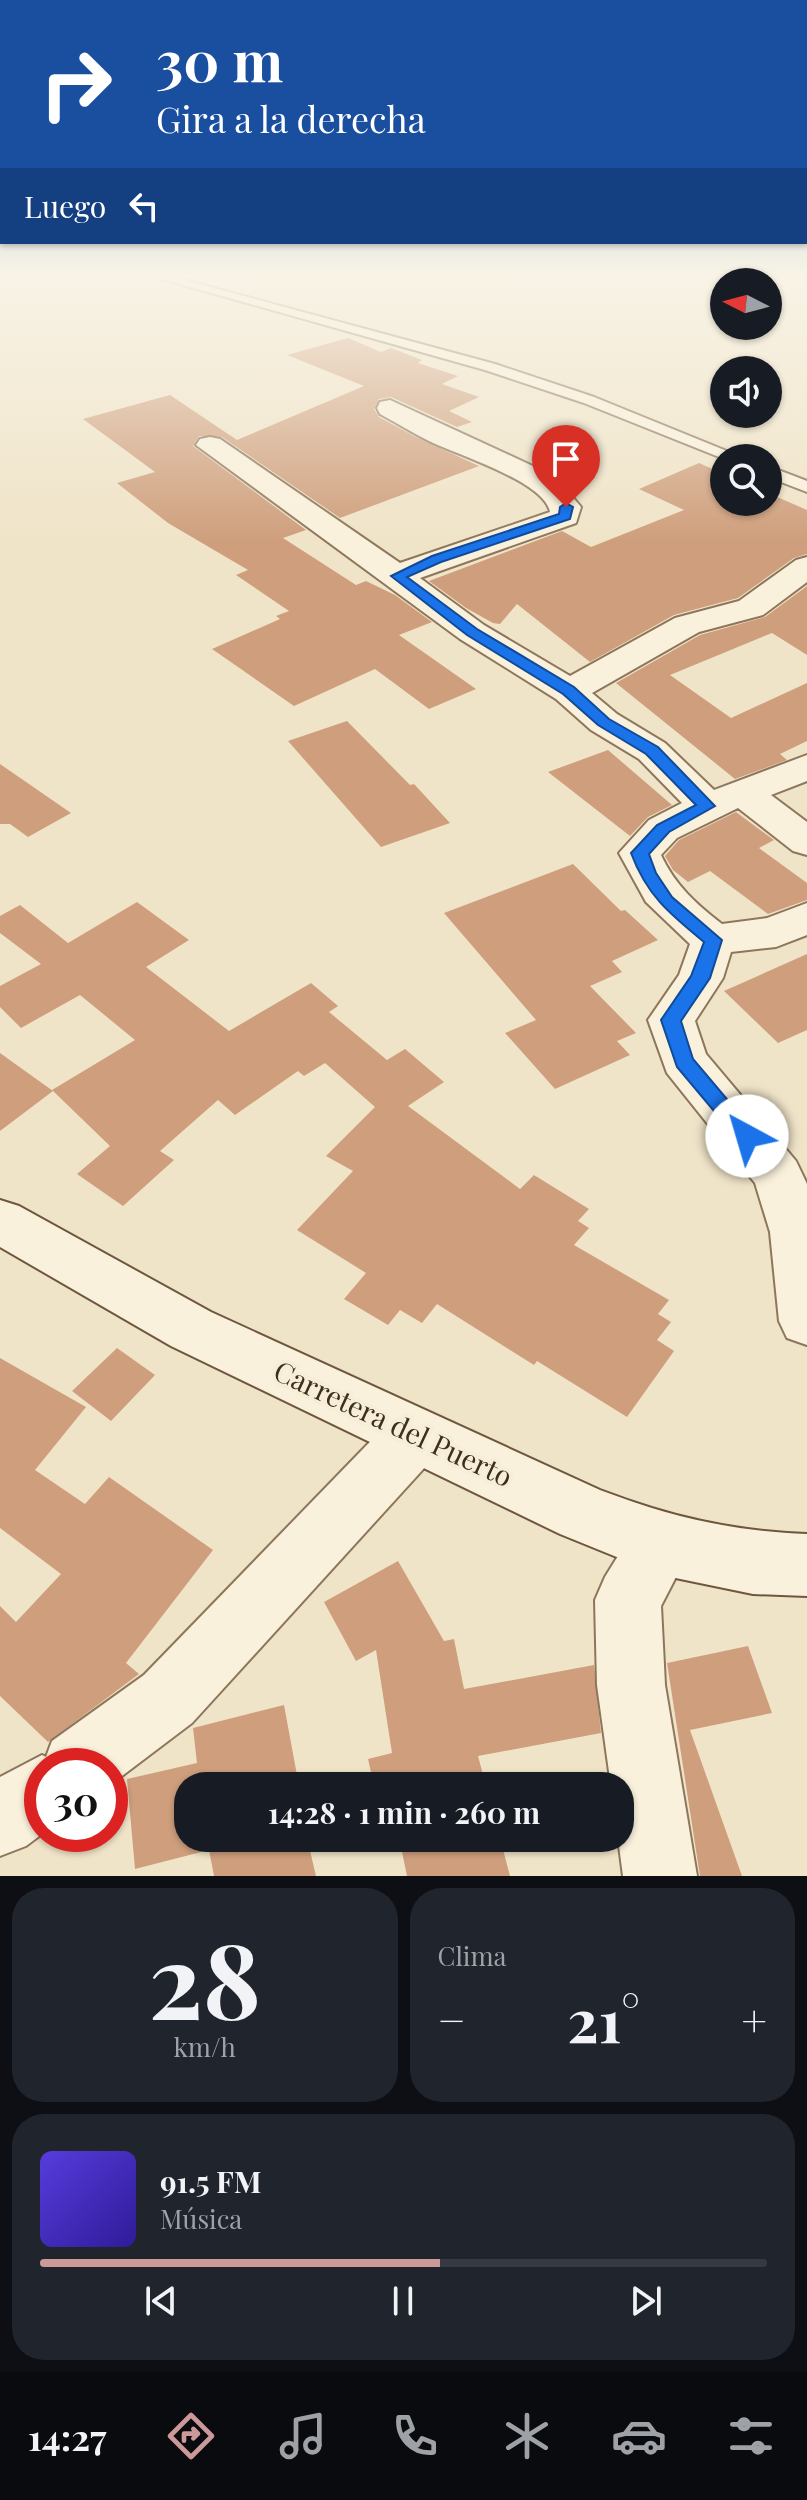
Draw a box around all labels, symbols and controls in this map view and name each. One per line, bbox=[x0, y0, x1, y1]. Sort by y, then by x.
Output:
text: 30 m bbox=[156, 22, 283, 97]
icon: right bbox=[24, 32, 128, 136]
text: Gira a la derecha bbox=[156, 94, 426, 142]
icon: left bbox=[122, 184, 166, 228]
text: Luego bbox=[24, 186, 106, 226]
north arrow bbox=[710, 268, 782, 340]
map controls bbox=[710, 268, 782, 516]
button: sound bbox=[710, 356, 782, 428]
pin bbox=[532, 425, 600, 507]
icon: arrive bbox=[544, 437, 588, 481]
button: search bbox=[710, 444, 782, 516]
position arrow bbox=[705, 1094, 789, 1178]
street label: Carretera del Puerto bbox=[269, 1351, 519, 1494]
speed limit sign: 30 bbox=[24, 1748, 128, 1852]
text: 14:28 · 1 min · 260 m bbox=[268, 1792, 540, 1832]
text: 28 bbox=[148, 1907, 261, 2046]
text: Clima bbox=[438, 1938, 506, 1973]
text: 21° bbox=[567, 1978, 640, 2058]
text: − bbox=[438, 1989, 466, 2048]
text: + bbox=[741, 1989, 767, 2048]
text: km/h bbox=[174, 2029, 236, 2064]
text: 91.5 FM bbox=[160, 2161, 262, 2201]
text: Música bbox=[160, 2201, 242, 2236]
icon: previous bbox=[139, 2279, 183, 2323]
icon: pause bbox=[381, 2279, 425, 2323]
icon: next bbox=[624, 2279, 668, 2323]
icon: directions bbox=[163, 2408, 219, 2464]
icon: music bbox=[275, 2408, 331, 2464]
icon: phone bbox=[387, 2408, 443, 2464]
icon: climate bbox=[499, 2408, 555, 2464]
icon: car bbox=[611, 2408, 667, 2464]
icon: filters bbox=[723, 2408, 779, 2464]
text: 14:27 bbox=[28, 2412, 106, 2460]

